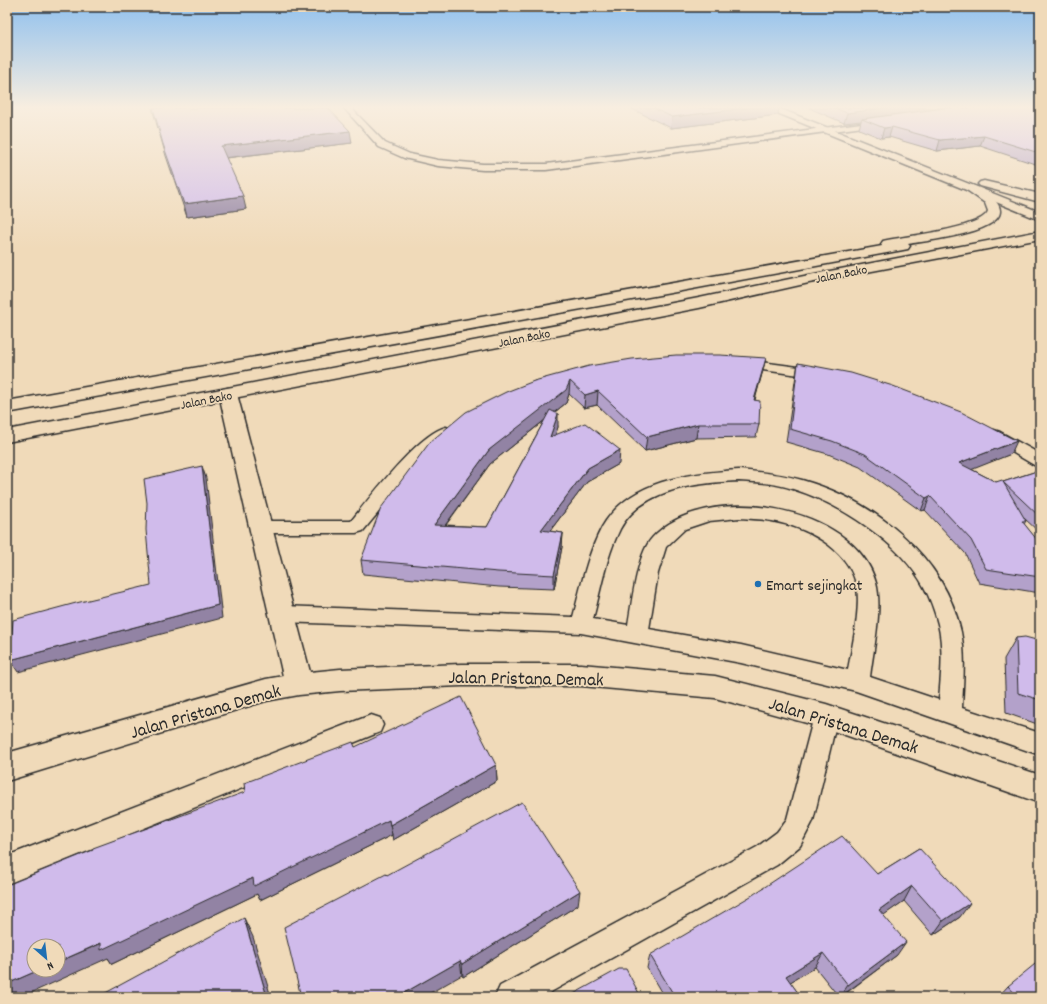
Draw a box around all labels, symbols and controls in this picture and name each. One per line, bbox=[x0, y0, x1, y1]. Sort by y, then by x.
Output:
street label: Jalan Bako bbox=[814, 261, 869, 290]
street label: Jalan Bako bbox=[497, 325, 552, 354]
street label: Jalan Bako bbox=[179, 387, 234, 416]
place label: Emart sejingkat bbox=[766, 575, 863, 598]
marker: Emart sejingkat bbox=[753, 579, 763, 589]
street label: Jalan Pristana Demak bbox=[448, 666, 604, 695]
street label: Jalan Pristana Demak bbox=[128, 679, 285, 748]
street label: Jalan Pristana Demak bbox=[765, 692, 921, 763]
north arrow bbox=[26, 938, 66, 978]
text: N bbox=[43, 957, 56, 974]

